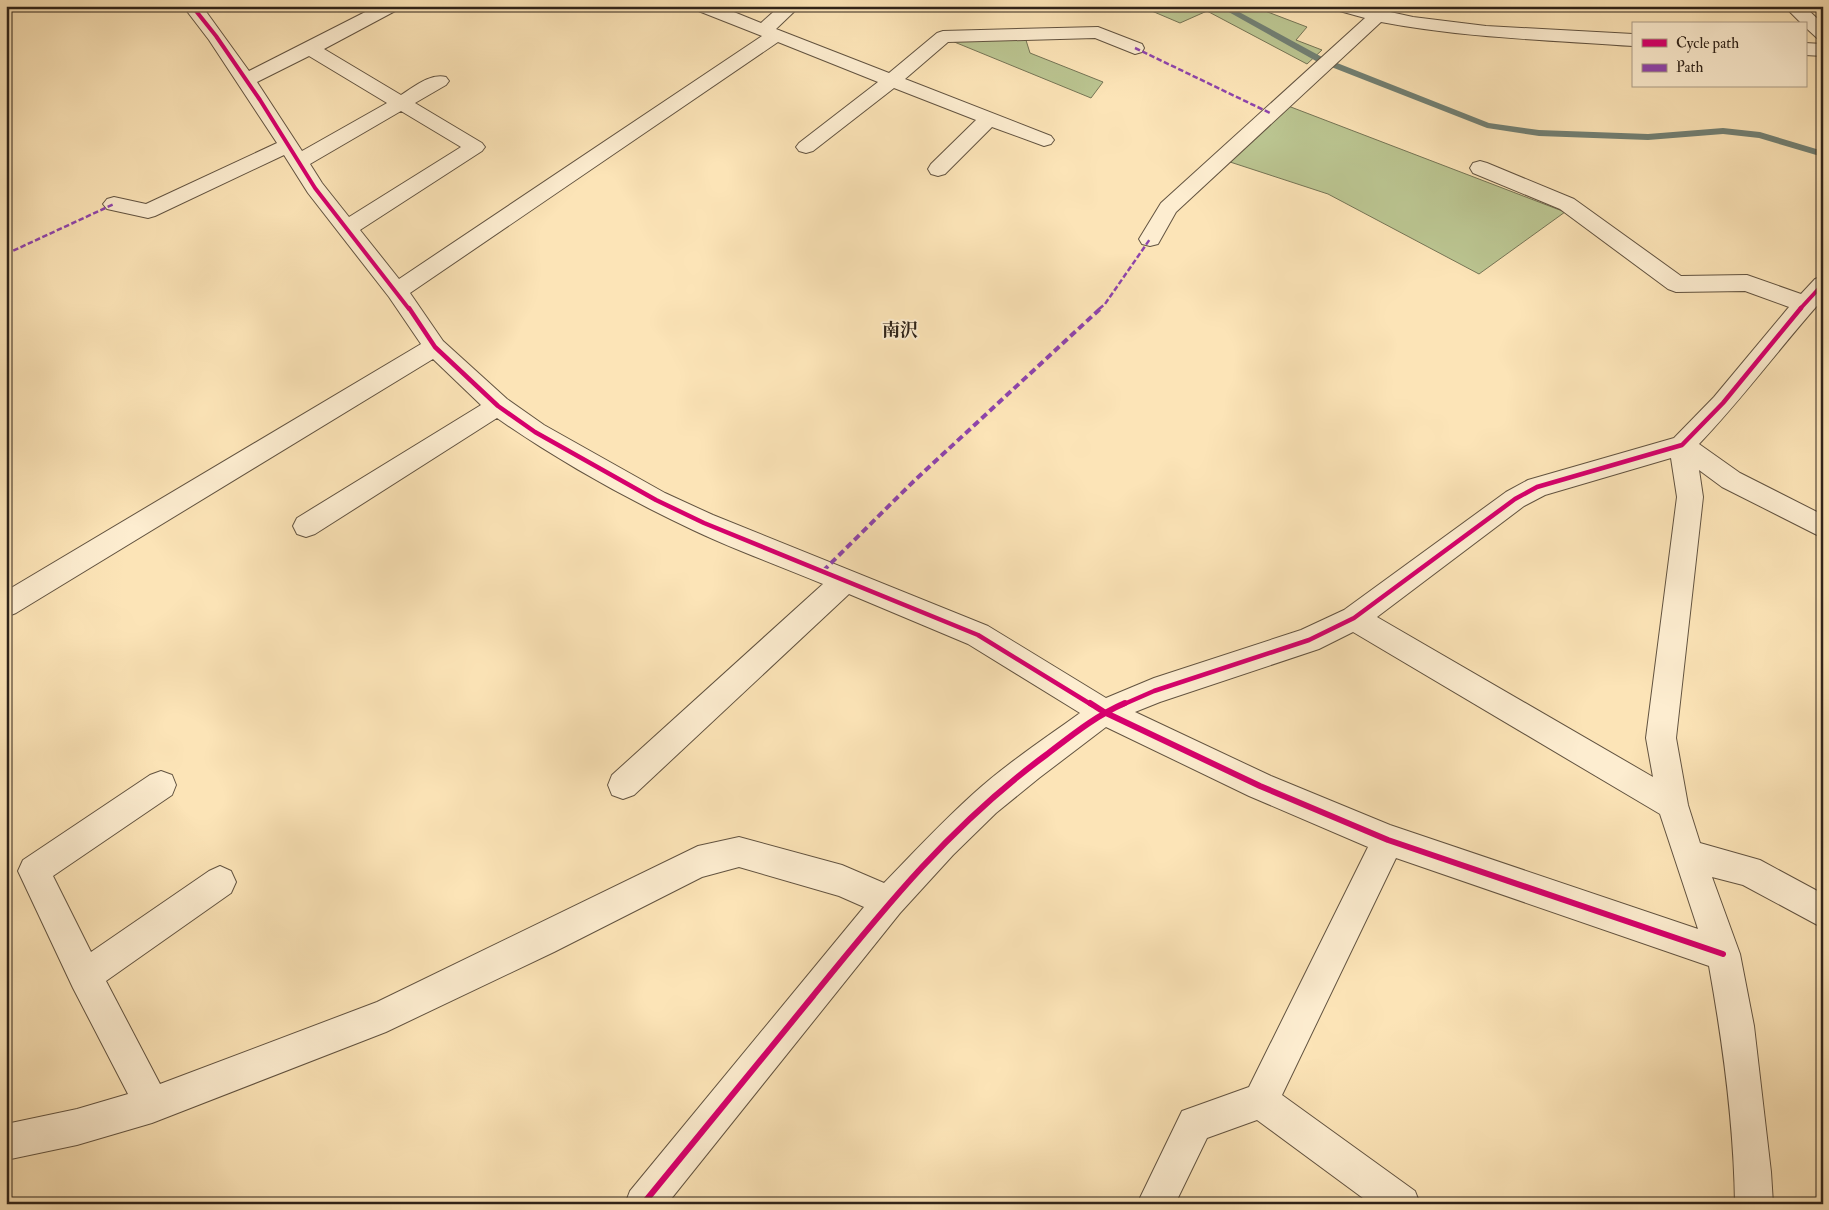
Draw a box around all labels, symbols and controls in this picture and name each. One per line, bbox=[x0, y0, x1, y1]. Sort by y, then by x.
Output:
legend bbox=[1632, 22, 1806, 88]
text: Cycle path bbox=[1676, 34, 1739, 54]
text: Path bbox=[1676, 58, 1703, 77]
district label: 南沢 bbox=[882, 319, 918, 342]

